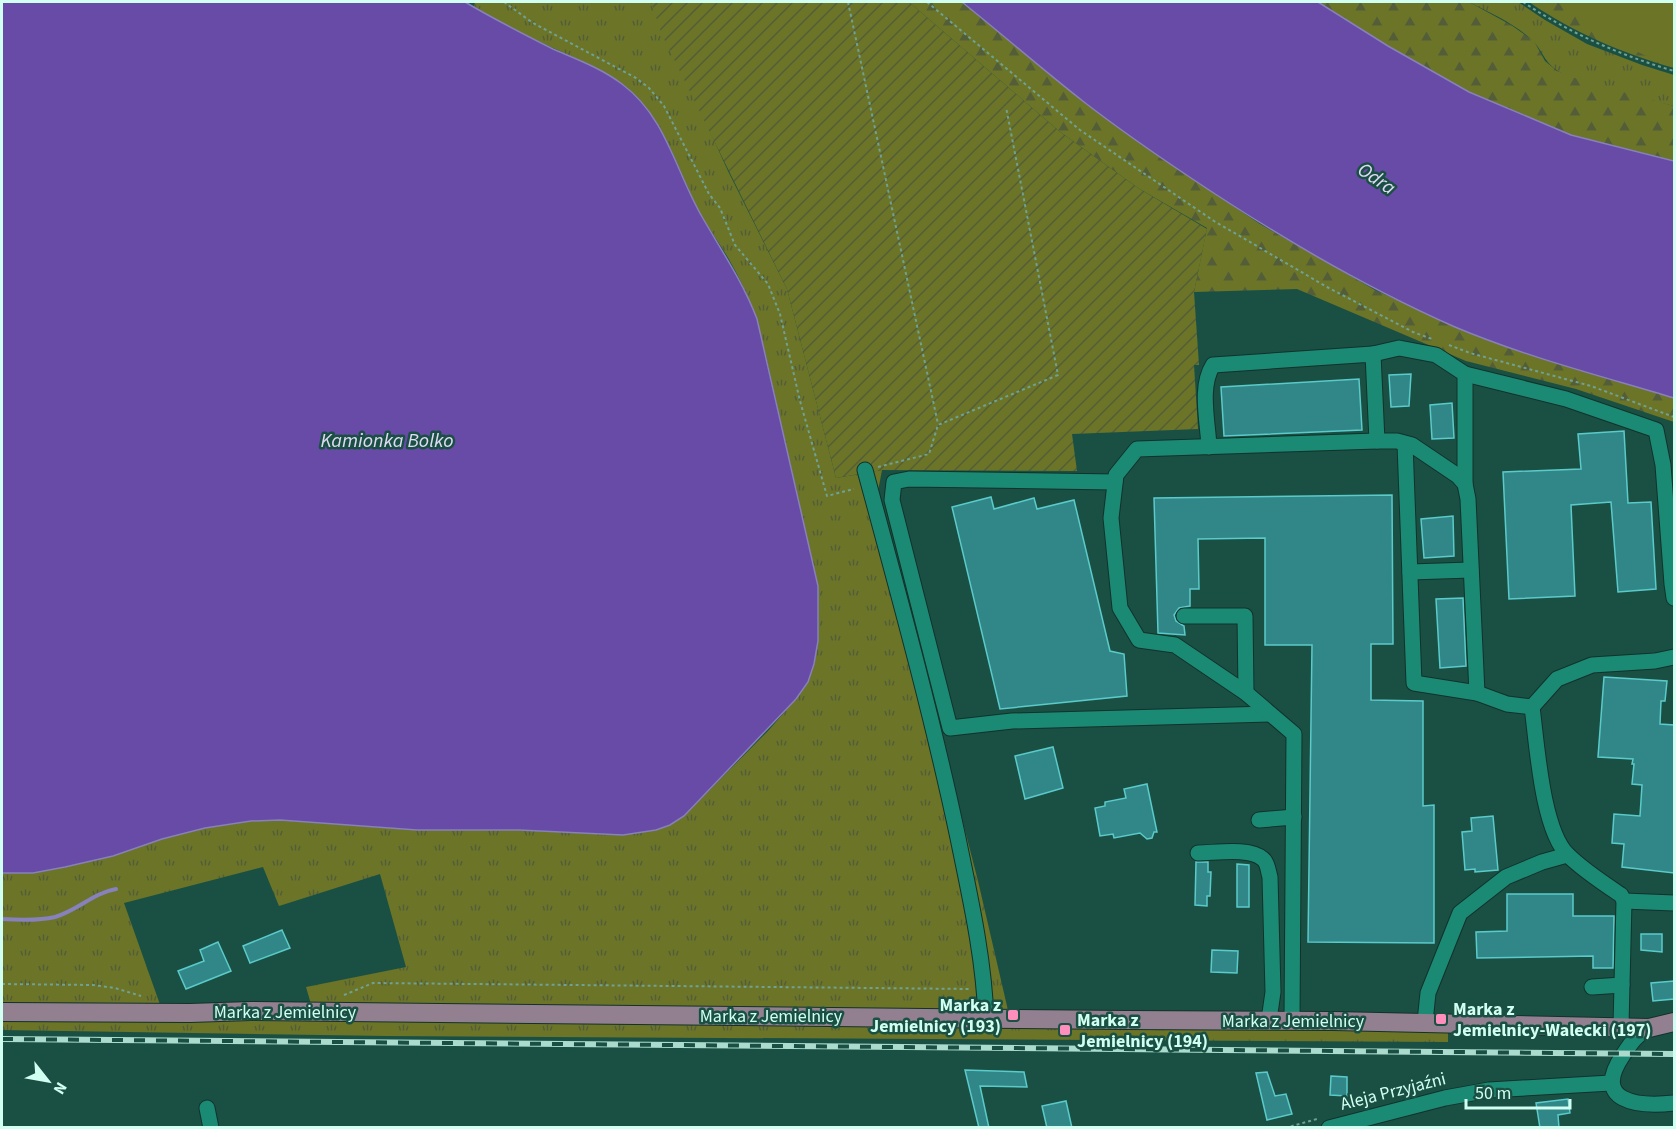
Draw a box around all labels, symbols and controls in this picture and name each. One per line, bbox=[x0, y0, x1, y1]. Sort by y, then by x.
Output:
water label: Odra bbox=[1352, 156, 1401, 202]
water label: Kamionka Bolko bbox=[320, 427, 454, 455]
place label: Marka z Jemielnicy (193) bbox=[870, 993, 1001, 1039]
place label: Marka z Jemielnicy-Walecki (197) bbox=[1453, 997, 1651, 1043]
street label: Marka z Jemielnicy bbox=[214, 1000, 357, 1025]
street label: Marka z Jemielnicy bbox=[700, 1004, 843, 1029]
marker: Marka z Jemielnicy (193) bbox=[1006, 1008, 1020, 1022]
place label: Marka z Jemielnicy (194) bbox=[1077, 1008, 1208, 1054]
street label: Marka z Jemielnicy bbox=[1222, 1009, 1365, 1034]
marker: Marka z Jemielnicy-Walecki (197) bbox=[1434, 1012, 1448, 1026]
marker: Marka z Jemielnicy (194) bbox=[1058, 1023, 1072, 1037]
north arrow bbox=[18, 1051, 78, 1111]
street label: Aleja Przyjaźni bbox=[1338, 1066, 1449, 1117]
scale bar bbox=[1466, 1072, 1570, 1110]
text: N bbox=[48, 1078, 72, 1098]
text: 50 m bbox=[1475, 1081, 1511, 1106]

